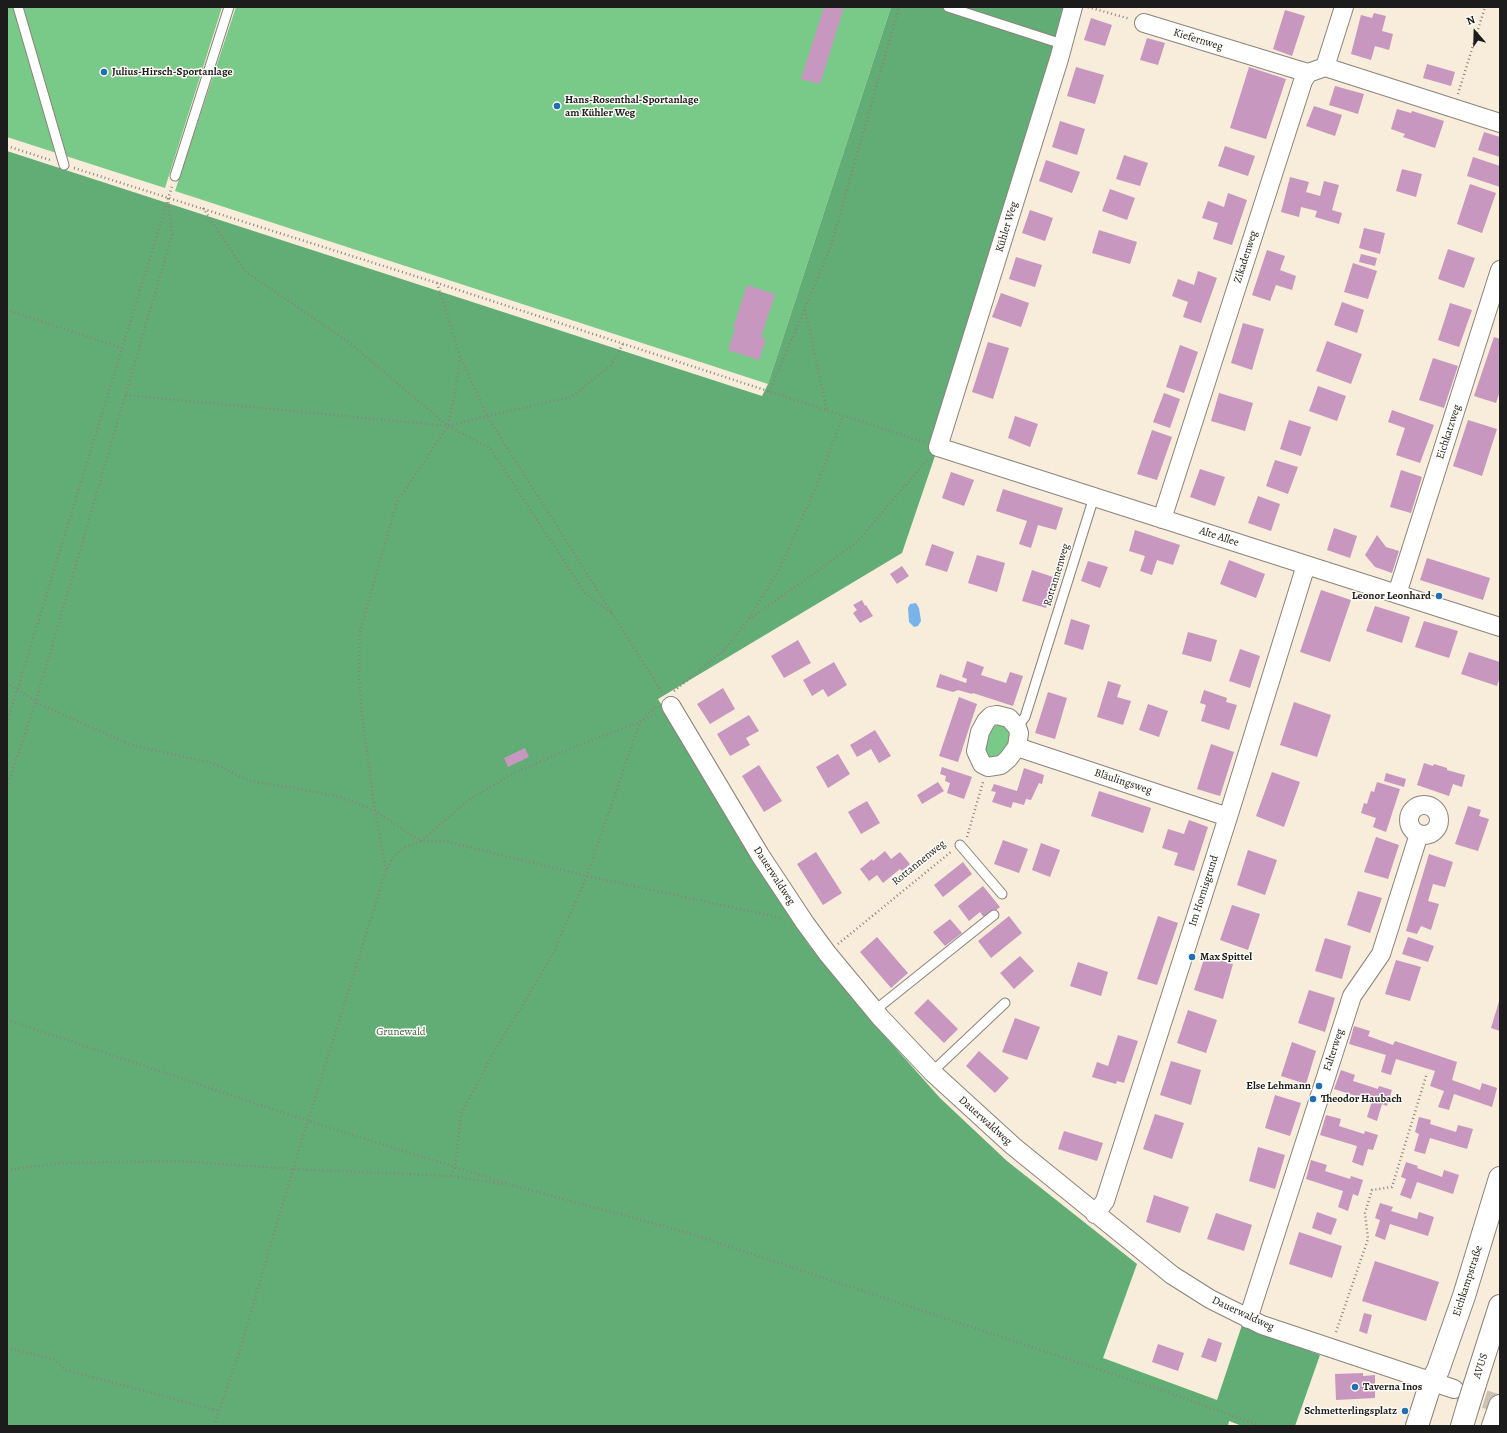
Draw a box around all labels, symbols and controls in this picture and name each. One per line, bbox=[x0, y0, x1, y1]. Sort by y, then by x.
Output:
north arrow bbox=[1455, 12, 1495, 52]
text: N bbox=[1464, 12, 1477, 29]
street label: Kiefernweg bbox=[1172, 26, 1224, 54]
place label: Julius-Hirsch-Sportanlage bbox=[112, 65, 233, 79]
marker: Julius-Hirsch-Sportanlage bbox=[99, 67, 109, 77]
place label: Hans-Rosenthal-Sportanlage am Kühler Weg bbox=[565, 93, 699, 119]
marker: Hans-Rosenthal-Sportanlage am Kühler Weg bbox=[552, 101, 562, 111]
street label: Kühler Weg bbox=[993, 200, 1021, 254]
street label: Zikadenweg bbox=[1231, 229, 1261, 285]
street label: Eichkatzweg bbox=[1434, 403, 1464, 461]
street label: Alte Allee bbox=[1197, 524, 1241, 550]
street label: Rottannenweg bbox=[1041, 542, 1073, 608]
place label: Leonor Leonhard bbox=[1352, 589, 1431, 603]
marker: Leonor Leonhard bbox=[1434, 591, 1444, 601]
street label: Bläulingsweg bbox=[1092, 766, 1154, 798]
street label: Rottannenweg bbox=[890, 837, 948, 889]
street label: Dauerwaldweg bbox=[750, 844, 798, 908]
street label: Im Hornisgrund bbox=[1186, 854, 1222, 928]
place label: Max Spittel bbox=[1200, 950, 1252, 964]
marker: Max Spittel bbox=[1187, 952, 1197, 962]
park label: Grunewald bbox=[376, 1025, 426, 1039]
street label: Falterweg bbox=[1321, 1027, 1347, 1073]
place label: Else Lehmann bbox=[1246, 1079, 1311, 1093]
marker: Else Lehmann bbox=[1314, 1081, 1324, 1091]
place label: Theodor Haubach bbox=[1321, 1092, 1402, 1106]
street label: Dauerwaldweg bbox=[956, 1094, 1014, 1148]
marker: Theodor Haubach bbox=[1308, 1094, 1318, 1104]
street label: Eichkampstraße bbox=[1450, 1244, 1486, 1318]
street label: Dauerwaldweg bbox=[1210, 1294, 1276, 1334]
street label: AVUS bbox=[1471, 1352, 1491, 1380]
place label: Taverna Inos bbox=[1363, 1380, 1422, 1394]
marker: Taverna Inos bbox=[1350, 1382, 1360, 1392]
place label: Schmetterlingsplatz bbox=[1304, 1404, 1397, 1418]
marker: Schmetterlingsplatz bbox=[1400, 1406, 1410, 1416]

